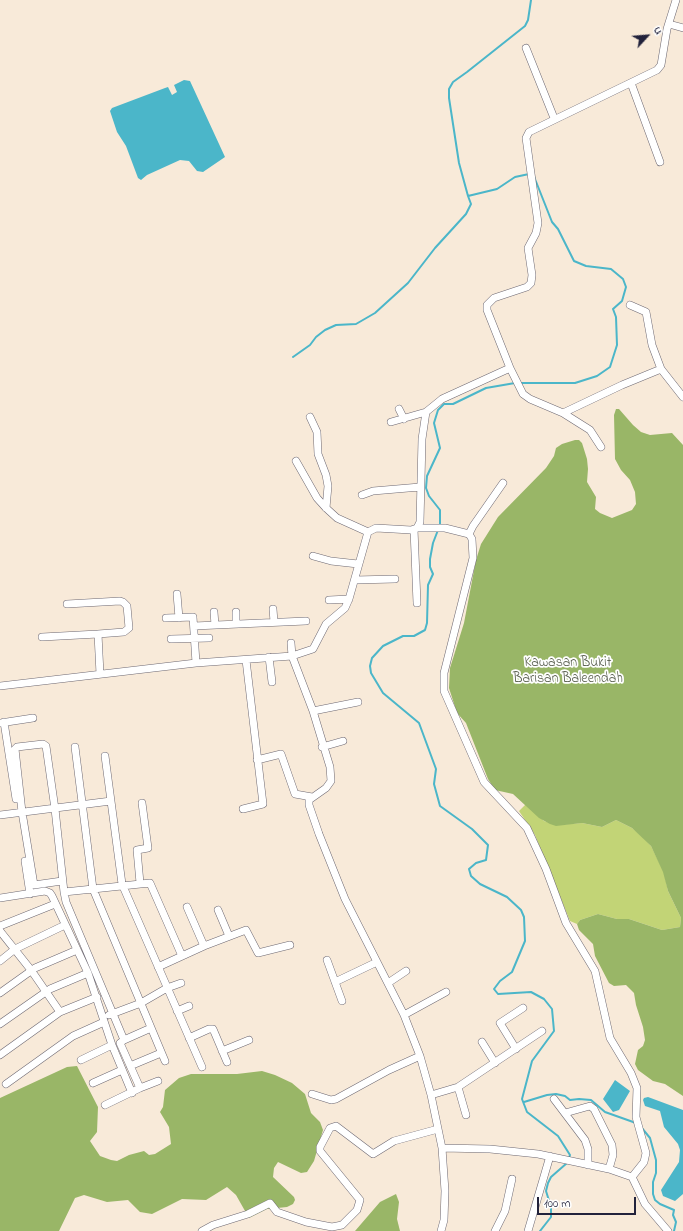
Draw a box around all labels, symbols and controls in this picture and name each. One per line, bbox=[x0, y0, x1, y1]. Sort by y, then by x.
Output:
north arrow bbox=[627, 16, 667, 56]
text: U bbox=[649, 24, 666, 37]
park label: Kawasan Bukit Barisan Baleendah bbox=[513, 656, 623, 688]
scale bar bbox=[539, 1189, 638, 1215]
text: 100 m bbox=[544, 1195, 571, 1213]

